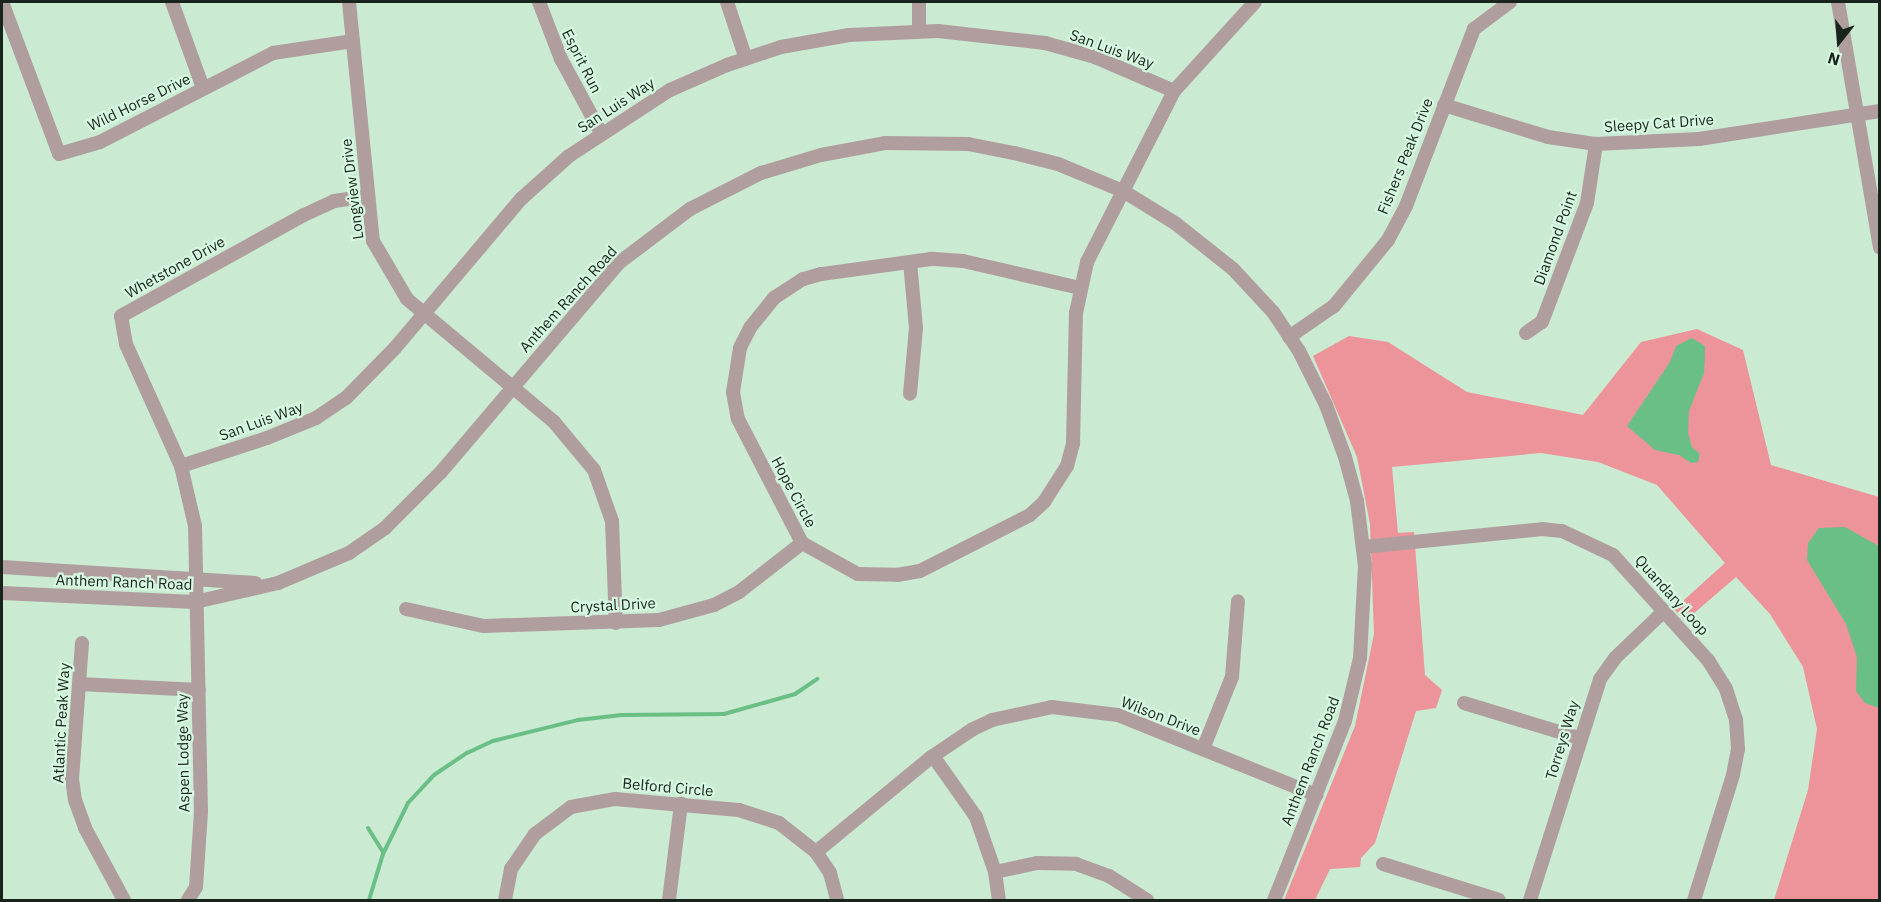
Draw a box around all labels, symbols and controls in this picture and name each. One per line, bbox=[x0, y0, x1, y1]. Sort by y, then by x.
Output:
north arrow bbox=[1809, 12, 1869, 72]
street label: Esprit Run bbox=[558, 26, 606, 96]
street label: San Luis Way bbox=[1068, 26, 1156, 72]
text: N bbox=[1825, 48, 1842, 70]
street label: Wild Horse Drive bbox=[85, 69, 193, 135]
street label: San Luis Way bbox=[574, 74, 658, 136]
street label: Fishers Peak Drive bbox=[1373, 95, 1437, 217]
street label: Sleepy Cat Drive bbox=[1604, 110, 1714, 136]
street label: Longview Drive bbox=[337, 138, 367, 240]
street label: Diamond Point bbox=[1530, 188, 1580, 288]
street label: Whetstone Drive bbox=[122, 232, 228, 302]
street label: Anthem Ranch Road bbox=[516, 242, 620, 356]
street label: San Luis Way bbox=[217, 398, 305, 444]
street label: Hope Circle bbox=[768, 453, 820, 531]
street label: Quandary Loop bbox=[1631, 551, 1713, 639]
street label: Anthem Ranch Road bbox=[55, 571, 193, 593]
street label: Crystal Drive bbox=[570, 594, 656, 616]
street label: Atlantic Peak Way bbox=[49, 662, 73, 784]
street label: Wilson Drive bbox=[1119, 693, 1203, 739]
street label: Aspen Lodge Way bbox=[173, 694, 193, 812]
street label: Anthem Ranch Road bbox=[1277, 694, 1343, 828]
street label: Torreys Way bbox=[1541, 698, 1583, 782]
street label: Belford Circle bbox=[622, 774, 714, 800]

